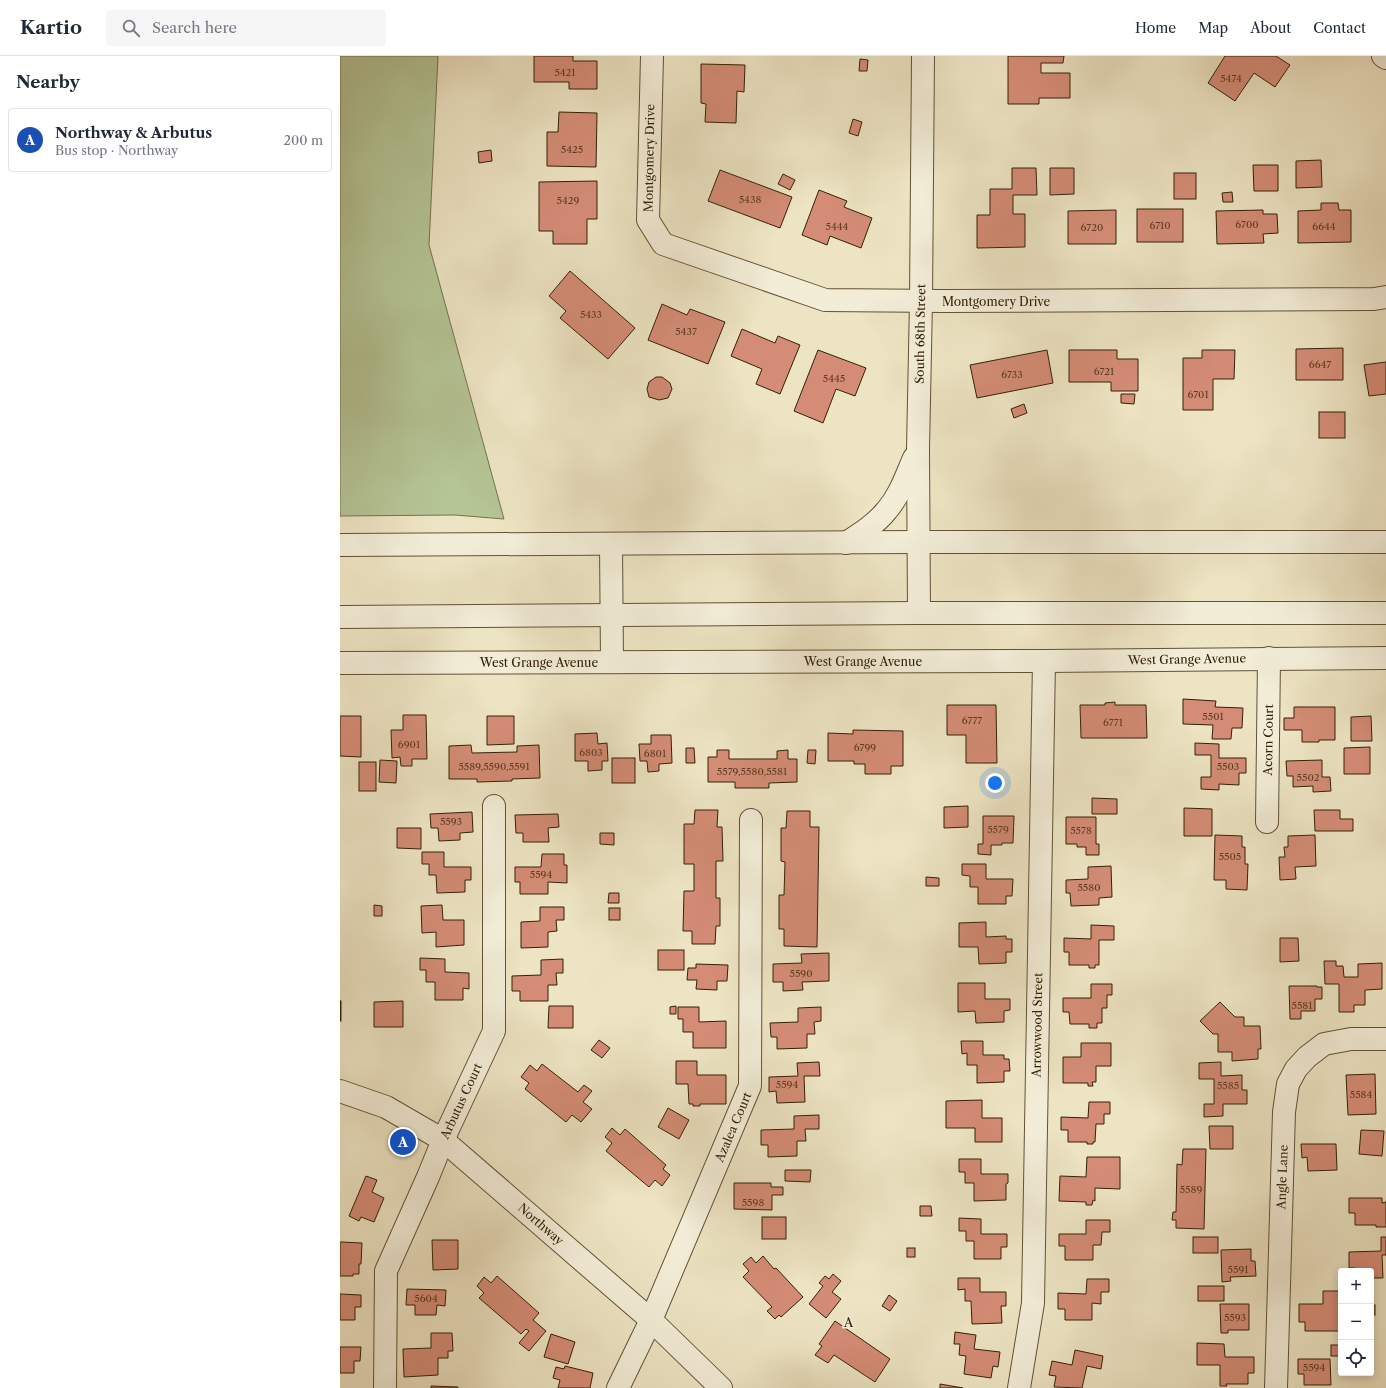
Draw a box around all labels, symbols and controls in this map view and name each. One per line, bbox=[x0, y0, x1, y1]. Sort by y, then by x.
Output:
search box bbox=[106, 10, 386, 46]
text: Kartio bbox=[20, 16, 82, 39]
icon: search bbox=[120, 17, 142, 39]
text: Search here bbox=[152, 18, 237, 37]
text: Home bbox=[1135, 19, 1176, 37]
text: Map bbox=[1198, 19, 1228, 37]
text: About bbox=[1250, 19, 1291, 37]
text: Contact bbox=[1313, 19, 1366, 37]
house number: 5421 bbox=[554, 66, 576, 79]
text: Nearby bbox=[16, 72, 80, 92]
house number: 5474 bbox=[1220, 72, 1242, 85]
street label: Montgomery Drive bbox=[641, 104, 657, 212]
text: Northway & Arbutus bbox=[55, 123, 212, 142]
text: A bbox=[25, 132, 35, 148]
text: 200 m bbox=[283, 132, 323, 148]
text: Bus stop · Northway bbox=[55, 142, 178, 158]
house number: 5425 bbox=[561, 143, 583, 156]
house number: 5438 bbox=[739, 193, 761, 206]
house number: 5429 bbox=[557, 194, 580, 207]
house number: 6700 bbox=[1235, 218, 1259, 231]
house number: 6710 bbox=[1149, 219, 1171, 232]
house number: 5444 bbox=[826, 220, 849, 233]
house number: 6644 bbox=[1312, 220, 1336, 233]
house number: 6720 bbox=[1081, 221, 1103, 234]
street label: South 68th Street bbox=[912, 283, 928, 384]
street label: Montgomery Drive bbox=[942, 294, 1050, 309]
house number: 5433 bbox=[580, 308, 602, 321]
house number: 5437 bbox=[675, 325, 697, 338]
house number: 6647 bbox=[1309, 358, 1331, 371]
house number: 6721 bbox=[1094, 365, 1115, 378]
house number: 6733 bbox=[1001, 368, 1023, 381]
house number: 5445 bbox=[823, 372, 845, 385]
house number: 6701 bbox=[1187, 388, 1209, 401]
street label: West Grange Avenue bbox=[1127, 650, 1247, 668]
street label: West Grange Avenue bbox=[803, 654, 922, 669]
street label: West Grange Avenue bbox=[479, 655, 598, 670]
street label: Acorn Court bbox=[1260, 703, 1276, 777]
house number: 5501 bbox=[1202, 710, 1224, 723]
house number: 6777 bbox=[962, 714, 982, 727]
house number: 6771 bbox=[1103, 716, 1124, 729]
house number: 6901 bbox=[398, 738, 421, 751]
house number: 6799 bbox=[854, 741, 876, 754]
house number: 6803 bbox=[579, 746, 603, 759]
house number: 6801 bbox=[644, 747, 667, 760]
house number: 5589,5590,5591 bbox=[458, 760, 530, 773]
house number: 5503 bbox=[1217, 760, 1239, 773]
house number: 5579,5580,5581 bbox=[717, 765, 788, 778]
house number: 5502 bbox=[1297, 771, 1320, 784]
your location bbox=[985, 773, 1005, 793]
house number: 5593 bbox=[440, 815, 462, 828]
house number: 5579 bbox=[987, 823, 1009, 836]
house number: 5578 bbox=[1070, 824, 1092, 837]
house number: 5505 bbox=[1219, 850, 1241, 863]
house number: 5594 bbox=[530, 868, 552, 881]
house number: 5580 bbox=[1077, 881, 1101, 894]
house number: 5590 bbox=[789, 967, 813, 980]
street label: Arrowwood Street bbox=[1029, 972, 1045, 1078]
house number: 5581 bbox=[1292, 999, 1313, 1012]
street label: Arbutus Court bbox=[436, 1060, 485, 1142]
house number: 5594 bbox=[776, 1078, 798, 1091]
house number: 5585 bbox=[1217, 1079, 1239, 1092]
house number: 5584 bbox=[1350, 1088, 1372, 1101]
street label: Azalea Court bbox=[711, 1089, 755, 1165]
pin: A bbox=[390, 1127, 416, 1157]
street label: Angle Lane bbox=[1273, 1144, 1291, 1211]
house number: 5589 bbox=[1180, 1183, 1202, 1196]
house number: 5598 bbox=[742, 1196, 764, 1209]
street label: Northway bbox=[515, 1200, 567, 1248]
house number: 5591 bbox=[1228, 1263, 1249, 1276]
map controls bbox=[1338, 1268, 1374, 1376]
button: + bbox=[1338, 1268, 1374, 1304]
house number: 5604 bbox=[414, 1292, 438, 1305]
button: − bbox=[1338, 1304, 1374, 1340]
house number: 5593 bbox=[1224, 1311, 1246, 1324]
district label: A bbox=[843, 1314, 854, 1330]
button: locate bbox=[1338, 1340, 1374, 1376]
house number: 5594 bbox=[1303, 1361, 1325, 1374]

